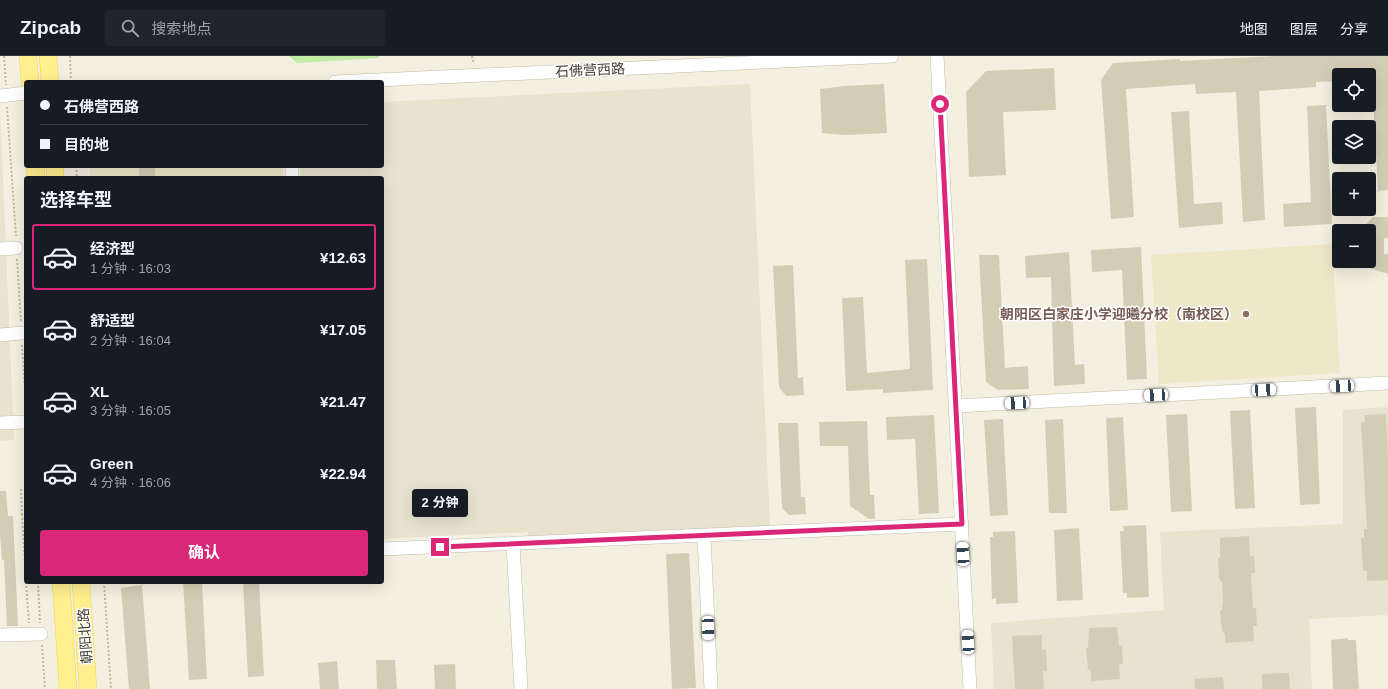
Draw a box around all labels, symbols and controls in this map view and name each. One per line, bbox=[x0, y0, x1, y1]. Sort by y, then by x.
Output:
search box bbox=[105, 10, 385, 46]
text: Zipcab bbox=[20, 17, 81, 38]
icon: search bbox=[119, 17, 141, 39]
text: 搜索地点 bbox=[151, 20, 211, 37]
text: 地图 bbox=[1240, 21, 1268, 37]
text: 图层 bbox=[1290, 21, 1318, 37]
text: 分享 bbox=[1340, 21, 1368, 37]
street label: 石佛营西路 bbox=[555, 60, 625, 80]
map controls bbox=[1332, 68, 1376, 268]
button: locate bbox=[1332, 68, 1376, 112]
route start bbox=[931, 95, 949, 113]
text: 石佛营西路 bbox=[64, 98, 139, 115]
button: layers bbox=[1332, 120, 1376, 164]
text: 目的地 bbox=[64, 136, 109, 153]
button: + bbox=[1332, 172, 1376, 216]
text: 选择车型 bbox=[40, 190, 112, 210]
button: − bbox=[1332, 224, 1376, 268]
icon: car bbox=[42, 239, 78, 275]
text: 经济型 bbox=[90, 240, 135, 257]
text: ¥12.63 bbox=[320, 249, 366, 266]
text: 1 分钟 · 16:03 bbox=[90, 261, 171, 276]
place label: 朝阳区白家庄小学迎曦分校（南校区） bbox=[1000, 306, 1238, 322]
marker: 朝阳区白家庄小学迎曦分校（南校区） bbox=[1241, 309, 1251, 319]
icon: car bbox=[42, 311, 78, 347]
text: 舒适型 bbox=[90, 312, 135, 329]
text: ¥17.05 bbox=[320, 321, 366, 338]
text: 2 分钟 · 16:04 bbox=[90, 333, 171, 348]
car bbox=[1330, 379, 1354, 393]
icon: car bbox=[42, 383, 78, 419]
text: XL bbox=[90, 383, 109, 400]
car bbox=[1252, 383, 1276, 397]
car bbox=[1144, 388, 1168, 402]
text: ¥21.47 bbox=[320, 393, 366, 410]
car bbox=[1005, 396, 1029, 410]
text: 3 分钟 · 16:05 bbox=[90, 403, 171, 418]
icon: car bbox=[42, 455, 78, 491]
text: Green bbox=[90, 455, 133, 472]
text: ¥22.94 bbox=[320, 465, 366, 482]
text: 4 分钟 · 16:06 bbox=[90, 475, 171, 490]
callout: 2 分钟 bbox=[412, 489, 468, 517]
text: 2 分钟 bbox=[422, 495, 458, 510]
button: 确认 bbox=[40, 530, 368, 576]
route end bbox=[431, 538, 449, 556]
car bbox=[956, 542, 970, 566]
street label: 朝阳北路 bbox=[75, 608, 95, 664]
car bbox=[702, 616, 714, 640]
car bbox=[961, 630, 975, 654]

